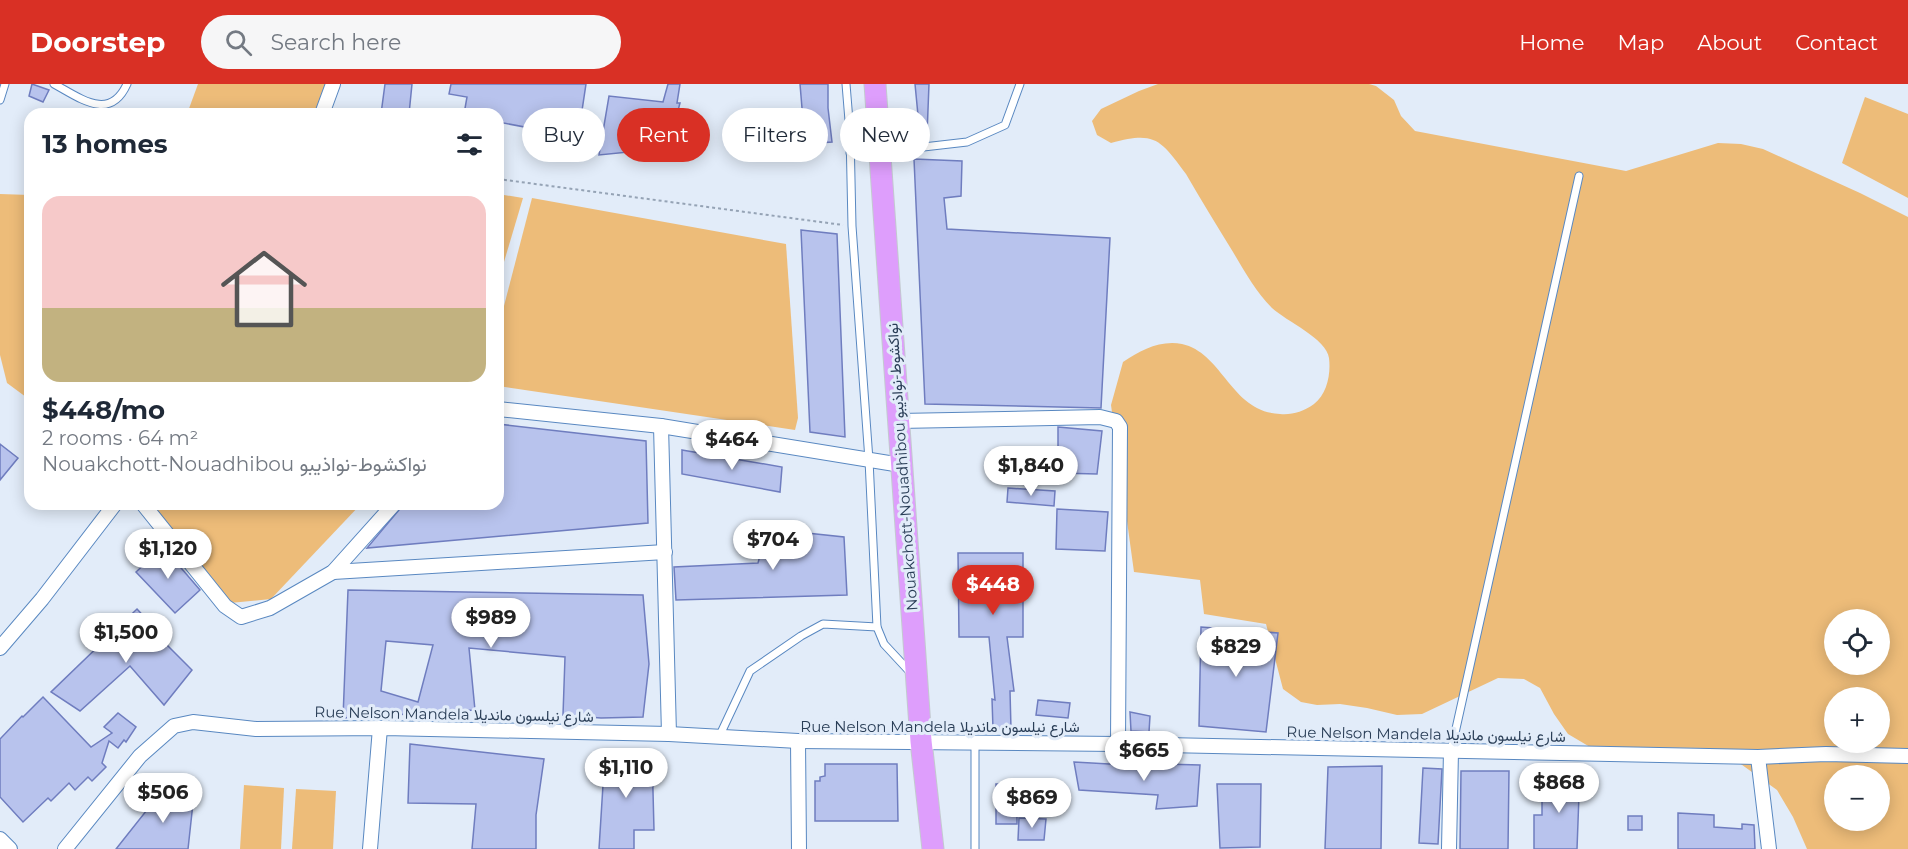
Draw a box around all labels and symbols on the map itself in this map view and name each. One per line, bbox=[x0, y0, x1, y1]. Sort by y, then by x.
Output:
street label: Nouakchott-Nouadhibou نواكشوط-نواذيبو bbox=[882, 322, 922, 612]
pin: $464 bbox=[696, 420, 768, 471]
pin: $1,840 bbox=[982, 446, 1080, 497]
pin: $704 bbox=[737, 520, 809, 571]
pin: $1,120 bbox=[119, 529, 217, 580]
pin: $448 bbox=[957, 565, 1029, 616]
pin: $989 bbox=[455, 598, 527, 649]
pin: $1,500 bbox=[77, 613, 175, 664]
pin: $829 bbox=[1200, 627, 1272, 678]
street label: Rue Nelson Mandela شارع نيلسون مانديلا bbox=[314, 702, 594, 728]
street label: Rue Nelson Mandela شارع نيلسون مانديلا bbox=[800, 717, 1080, 738]
street label: Rue Nelson Mandela شارع نيلسون مانديلا bbox=[1286, 722, 1566, 748]
pin: $665 bbox=[1108, 731, 1180, 782]
pin: $1,110 bbox=[577, 748, 675, 799]
pin: $868 bbox=[1523, 763, 1595, 814]
pin: $506 bbox=[127, 773, 199, 824]
pin: $869 bbox=[996, 778, 1068, 829]

